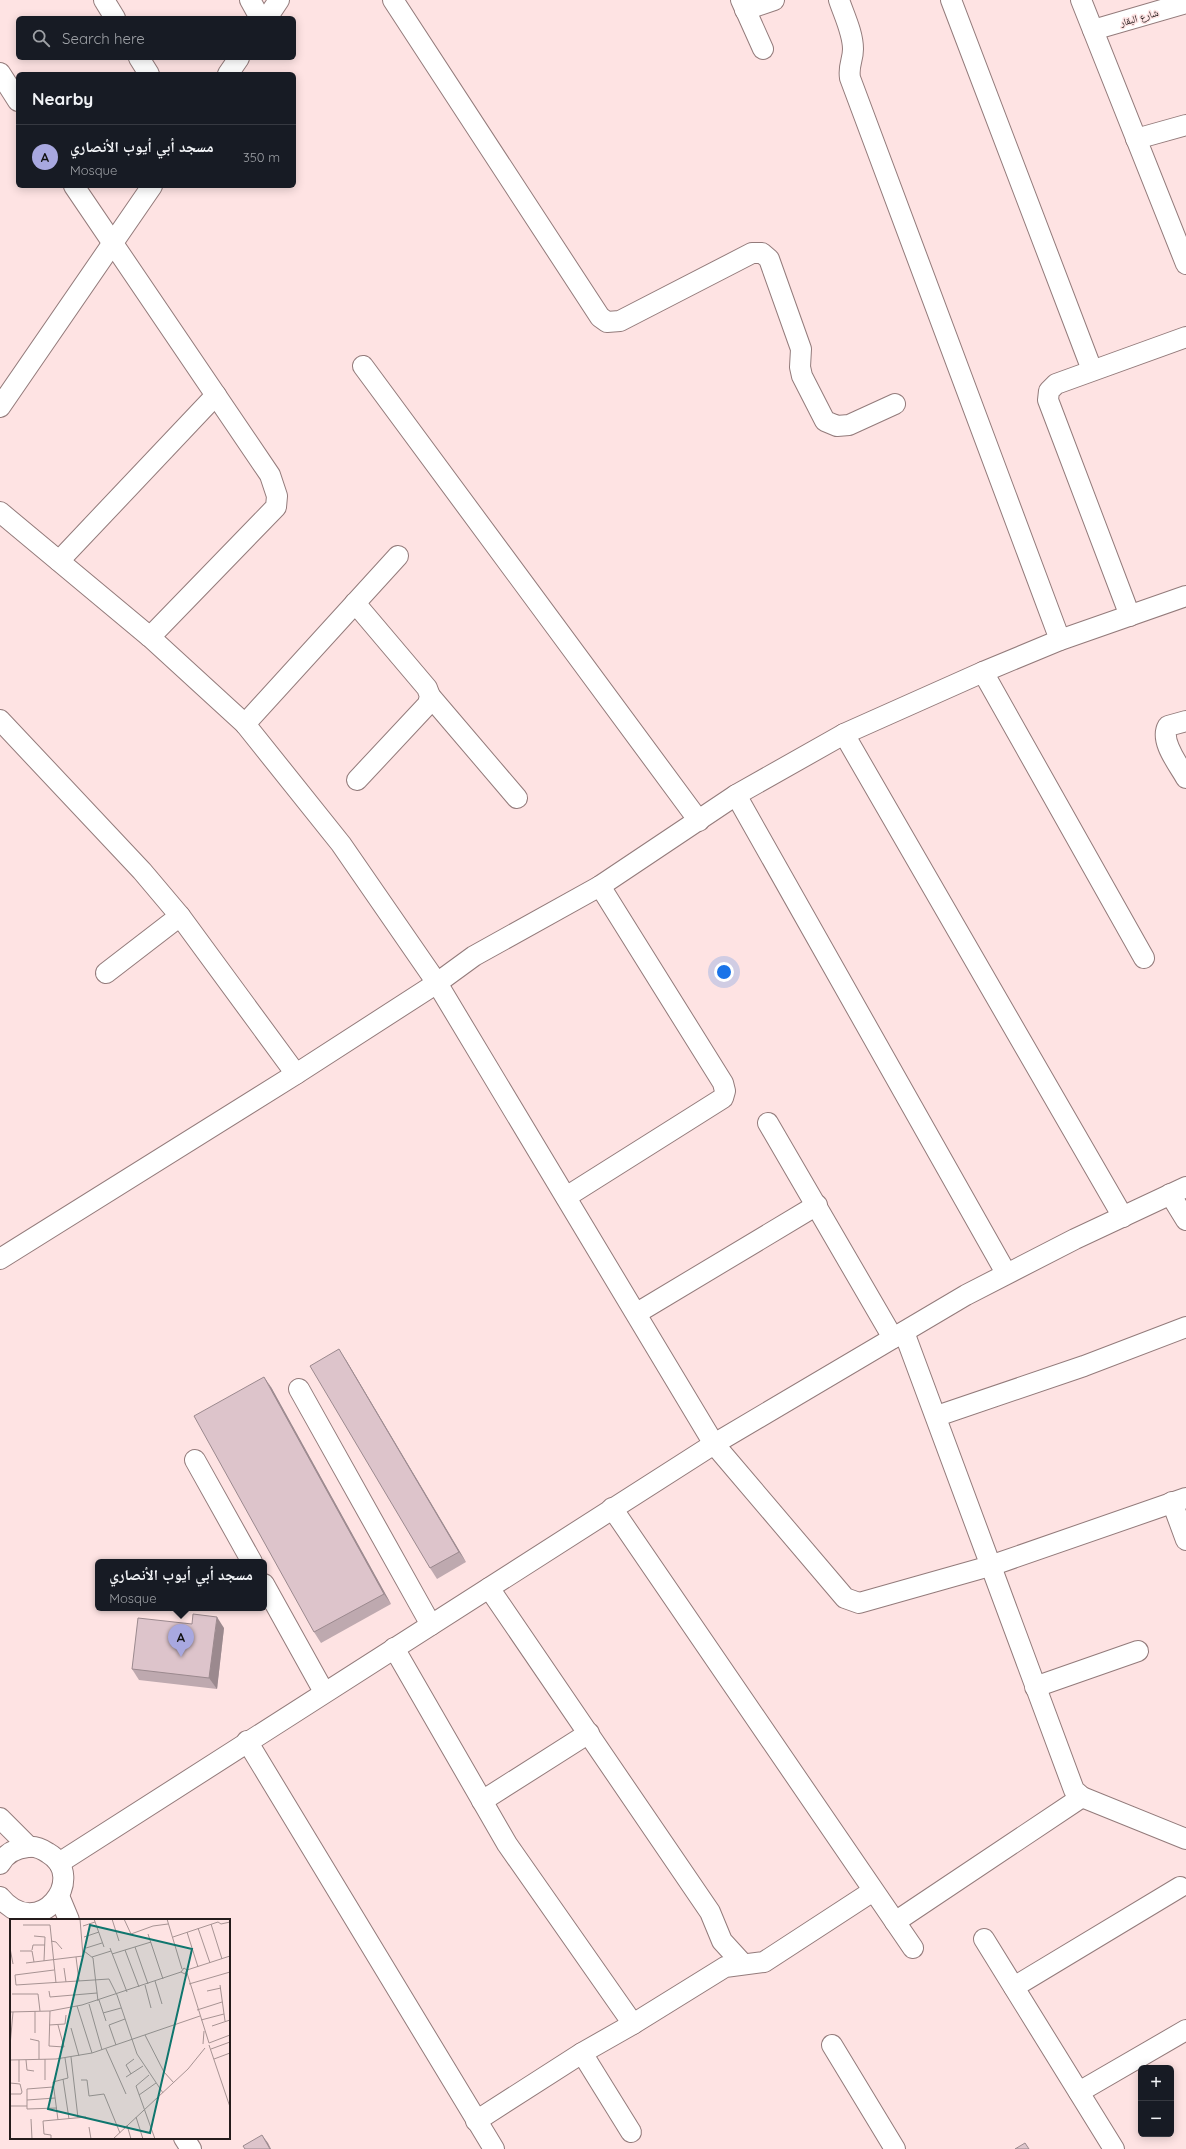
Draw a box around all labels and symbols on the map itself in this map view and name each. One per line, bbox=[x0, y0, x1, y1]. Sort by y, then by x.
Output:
street label: شارع البقار bbox=[1117, 6, 1160, 29]
your location bbox=[714, 962, 734, 982]
pin: A bbox=[168, 1624, 194, 1657]
inset map bbox=[10, 1919, 230, 2139]

